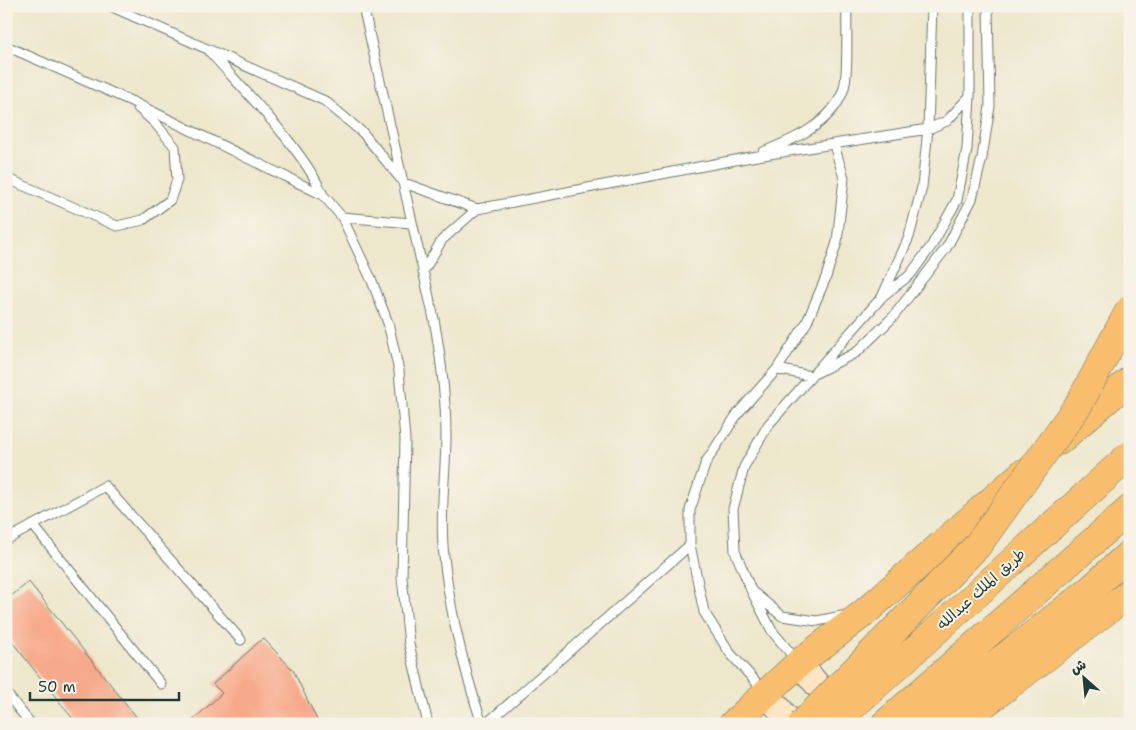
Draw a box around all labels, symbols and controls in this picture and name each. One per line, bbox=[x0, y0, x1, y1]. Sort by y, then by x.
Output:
street label: طريق الملك عبدالله bbox=[932, 544, 1030, 634]
north arrow bbox=[1058, 652, 1108, 702]
text: ش bbox=[1067, 655, 1089, 678]
scale bar bbox=[30, 670, 179, 702]
text: 50 m bbox=[38, 677, 76, 697]

